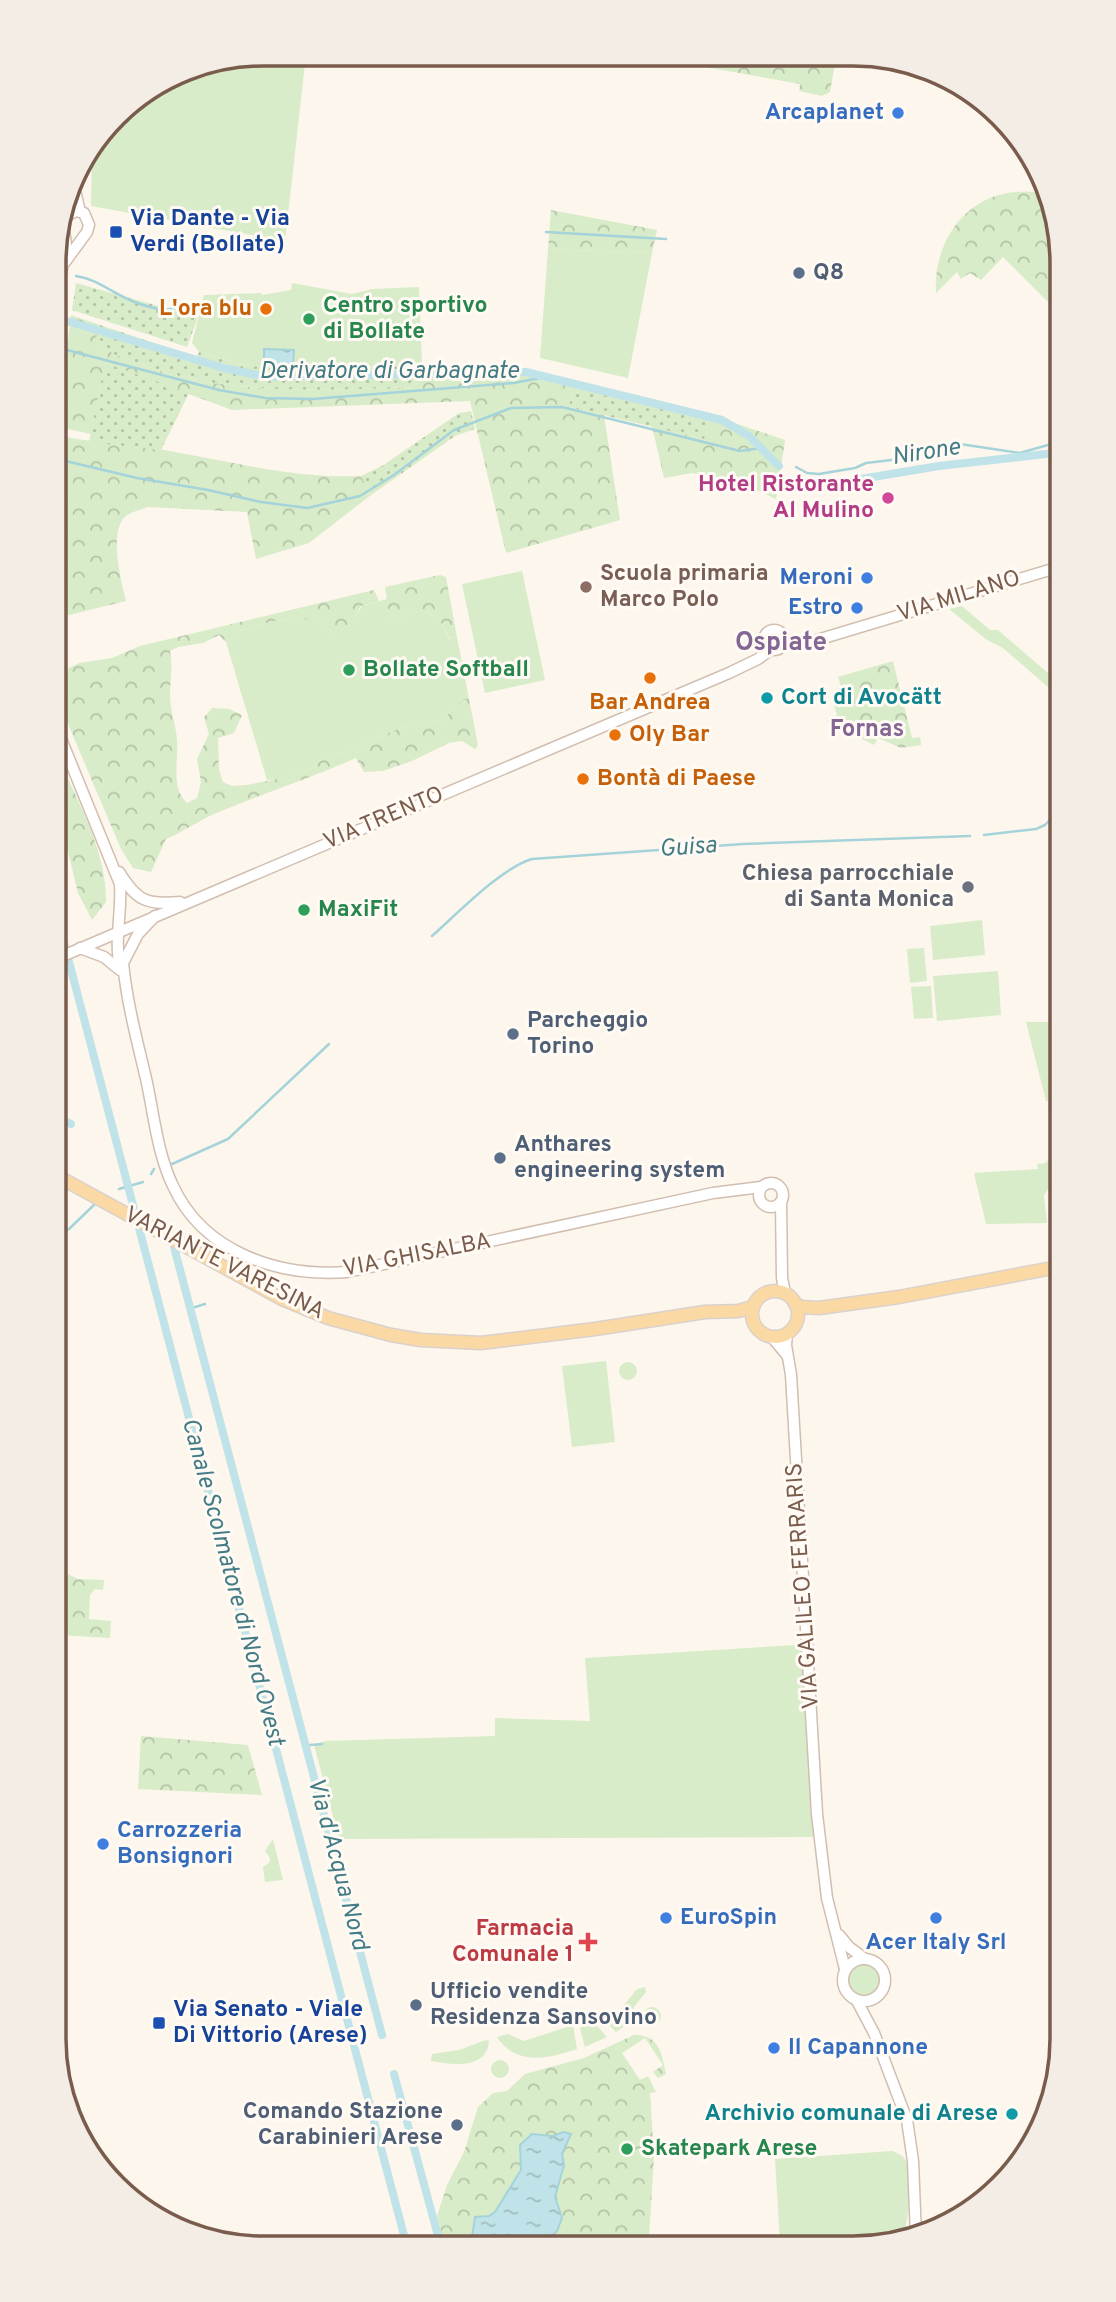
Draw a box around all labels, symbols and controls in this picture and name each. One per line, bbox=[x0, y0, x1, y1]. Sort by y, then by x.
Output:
place label: Arcaplanet bbox=[765, 99, 884, 128]
marker: Arcaplanet bbox=[890, 105, 906, 121]
place label: Via Dante - Via Verdi (Bollate) bbox=[130, 205, 290, 260]
marker: Via Dante - Via Verdi (Bollate) bbox=[108, 224, 124, 240]
place label: Q8 bbox=[813, 259, 844, 288]
marker: Q8 bbox=[791, 265, 807, 281]
place label: Centro sportivo di Bollate bbox=[323, 292, 488, 347]
place label: L'ora blu bbox=[159, 295, 252, 324]
marker: L'ora blu bbox=[258, 301, 274, 317]
marker: Centro sportivo di Bollate bbox=[301, 311, 317, 327]
water label: Derivatore di Garbagnate bbox=[259, 357, 519, 387]
water label: Nirone bbox=[890, 433, 963, 473]
place label: Hotel Ristorante Al Mulino bbox=[698, 471, 874, 526]
marker: Hotel Ristorante Al Mulino bbox=[880, 490, 896, 506]
place label: Scuola primaria Marco Polo bbox=[600, 560, 769, 615]
place label: Meroni bbox=[780, 564, 853, 593]
street label: VIA MILANO bbox=[894, 565, 1024, 629]
marker: Meroni bbox=[859, 570, 875, 586]
marker: Scuola primaria Marco Polo bbox=[578, 579, 594, 595]
place label: Estro bbox=[788, 594, 843, 623]
marker: Estro bbox=[849, 600, 865, 616]
district label: Ospiate bbox=[735, 627, 827, 660]
place label: Bollate Softball bbox=[363, 656, 529, 685]
marker: Bollate Softball bbox=[341, 662, 357, 678]
marker: Bar Andrea bbox=[642, 670, 658, 686]
place label: Cort di Avocätt bbox=[781, 684, 942, 713]
place label: Bar Andrea bbox=[589, 689, 711, 718]
marker: Cort di Avocätt bbox=[759, 690, 775, 706]
district label: Fornas bbox=[830, 715, 904, 745]
place label: Oly Bar bbox=[629, 721, 710, 750]
marker: Oly Bar bbox=[607, 727, 623, 743]
place label: Bontà di Paese bbox=[597, 765, 756, 794]
marker: Bontà di Paese bbox=[575, 771, 591, 787]
street label: VIA TRENTO bbox=[320, 781, 448, 857]
water label: Guisa bbox=[658, 831, 718, 865]
place label: Chiesa parrocchiale di Santa Monica bbox=[742, 860, 954, 915]
marker: Chiesa parrocchiale di Santa Monica bbox=[960, 879, 976, 895]
place label: MaxiFit bbox=[318, 896, 398, 925]
marker: MaxiFit bbox=[296, 902, 312, 918]
place label: Parcheggio Torino bbox=[527, 1007, 648, 1062]
marker: Parcheggio Torino bbox=[505, 1026, 521, 1042]
place label: Anthares engineering system bbox=[514, 1131, 725, 1186]
marker: Anthares engineering system bbox=[492, 1150, 508, 1166]
street label: VARIANTE VARESINA bbox=[119, 1201, 329, 1327]
street label: VIA GHISALBA bbox=[340, 1227, 494, 1285]
water label: Canale Scolmatore di Nord Ovest bbox=[174, 1415, 291, 1751]
street label: VIA GALILEO FERRARIS bbox=[781, 1462, 827, 1710]
water label: Via d'Acqua Nord bbox=[299, 1774, 375, 1956]
place label: Carrozzeria Bonsignori bbox=[117, 1817, 242, 1872]
marker: Carrozzeria Bonsignori bbox=[95, 1836, 111, 1852]
place label: EuroSpin bbox=[680, 1904, 777, 1933]
marker: EuroSpin bbox=[658, 1910, 674, 1926]
marker: Acer Italy Srl bbox=[928, 1910, 944, 1926]
place label: Farmacia Comunale 1 bbox=[452, 1915, 574, 1970]
place label: Acer Italy Srl bbox=[865, 1929, 1007, 1958]
marker: Farmacia Comunale 1 bbox=[580, 1934, 596, 1950]
place label: Ufficio vendite Residenza Sansovino bbox=[430, 1978, 657, 2033]
place label: Via Senato - Viale Di Vittorio (Arese) bbox=[173, 1996, 367, 2051]
marker: Ufficio vendite Residenza Sansovino bbox=[408, 1997, 424, 2013]
marker: Via Senato - Viale Di Vittorio (Arese) bbox=[151, 2015, 167, 2031]
place label: Il Capannone bbox=[788, 2034, 928, 2063]
marker: Il Capannone bbox=[766, 2040, 782, 2056]
place label: Comando Stazione Carabinieri Arese bbox=[243, 2098, 443, 2153]
place label: Archivio comunale di Arese bbox=[705, 2100, 998, 2129]
marker: Archivio comunale di Arese bbox=[1004, 2106, 1020, 2122]
marker: Comando Stazione Carabinieri Arese bbox=[449, 2117, 465, 2133]
place label: Skatepark Arese bbox=[641, 2135, 817, 2164]
marker: Skatepark Arese bbox=[619, 2141, 635, 2157]

